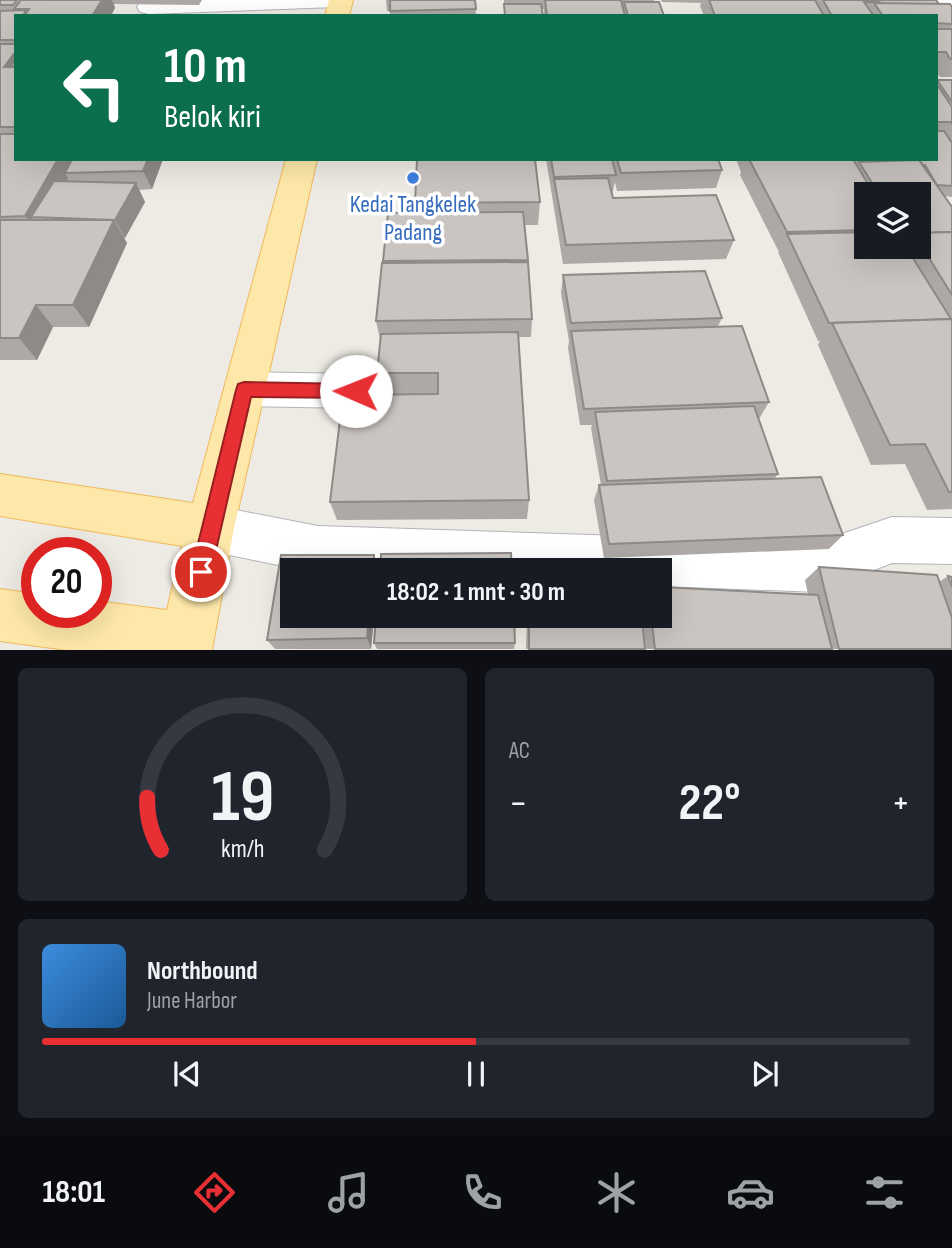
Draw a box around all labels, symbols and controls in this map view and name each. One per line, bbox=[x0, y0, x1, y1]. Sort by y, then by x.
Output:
text: 10 m bbox=[164, 38, 247, 97]
icon: left bbox=[49, 42, 140, 133]
text: Belok kiri bbox=[164, 98, 261, 137]
marker: Kedai Tangkelek Padang bbox=[405, 170, 421, 186]
map controls bbox=[854, 182, 931, 259]
button: layers bbox=[854, 182, 931, 259]
place label: Kedai Tangkelek Padang bbox=[350, 190, 476, 247]
position arrow bbox=[319, 354, 393, 428]
speed limit sign: 20 bbox=[21, 537, 112, 628]
pin bbox=[171, 542, 231, 602]
icon: arrive bbox=[182, 553, 220, 591]
text: 18:02 · 1 mnt · 30 m bbox=[387, 577, 565, 608]
text: AC bbox=[509, 737, 530, 765]
text: 19 bbox=[211, 755, 274, 843]
text: 22° bbox=[678, 772, 741, 835]
text: − bbox=[509, 781, 528, 826]
text: + bbox=[891, 781, 910, 826]
text: km/h bbox=[221, 834, 264, 865]
text: Northbound bbox=[147, 956, 258, 987]
text: June Harbor bbox=[147, 987, 237, 1015]
icon: previous bbox=[168, 1055, 206, 1093]
icon: pause bbox=[457, 1055, 495, 1093]
icon: next bbox=[746, 1055, 784, 1093]
icon: directions bbox=[190, 1168, 239, 1217]
icon: music bbox=[324, 1168, 373, 1217]
icon: phone bbox=[458, 1168, 507, 1217]
icon: climate bbox=[592, 1168, 641, 1217]
icon: car bbox=[726, 1168, 775, 1217]
icon: filters bbox=[860, 1168, 909, 1217]
text: 18:01 bbox=[43, 1173, 105, 1212]

